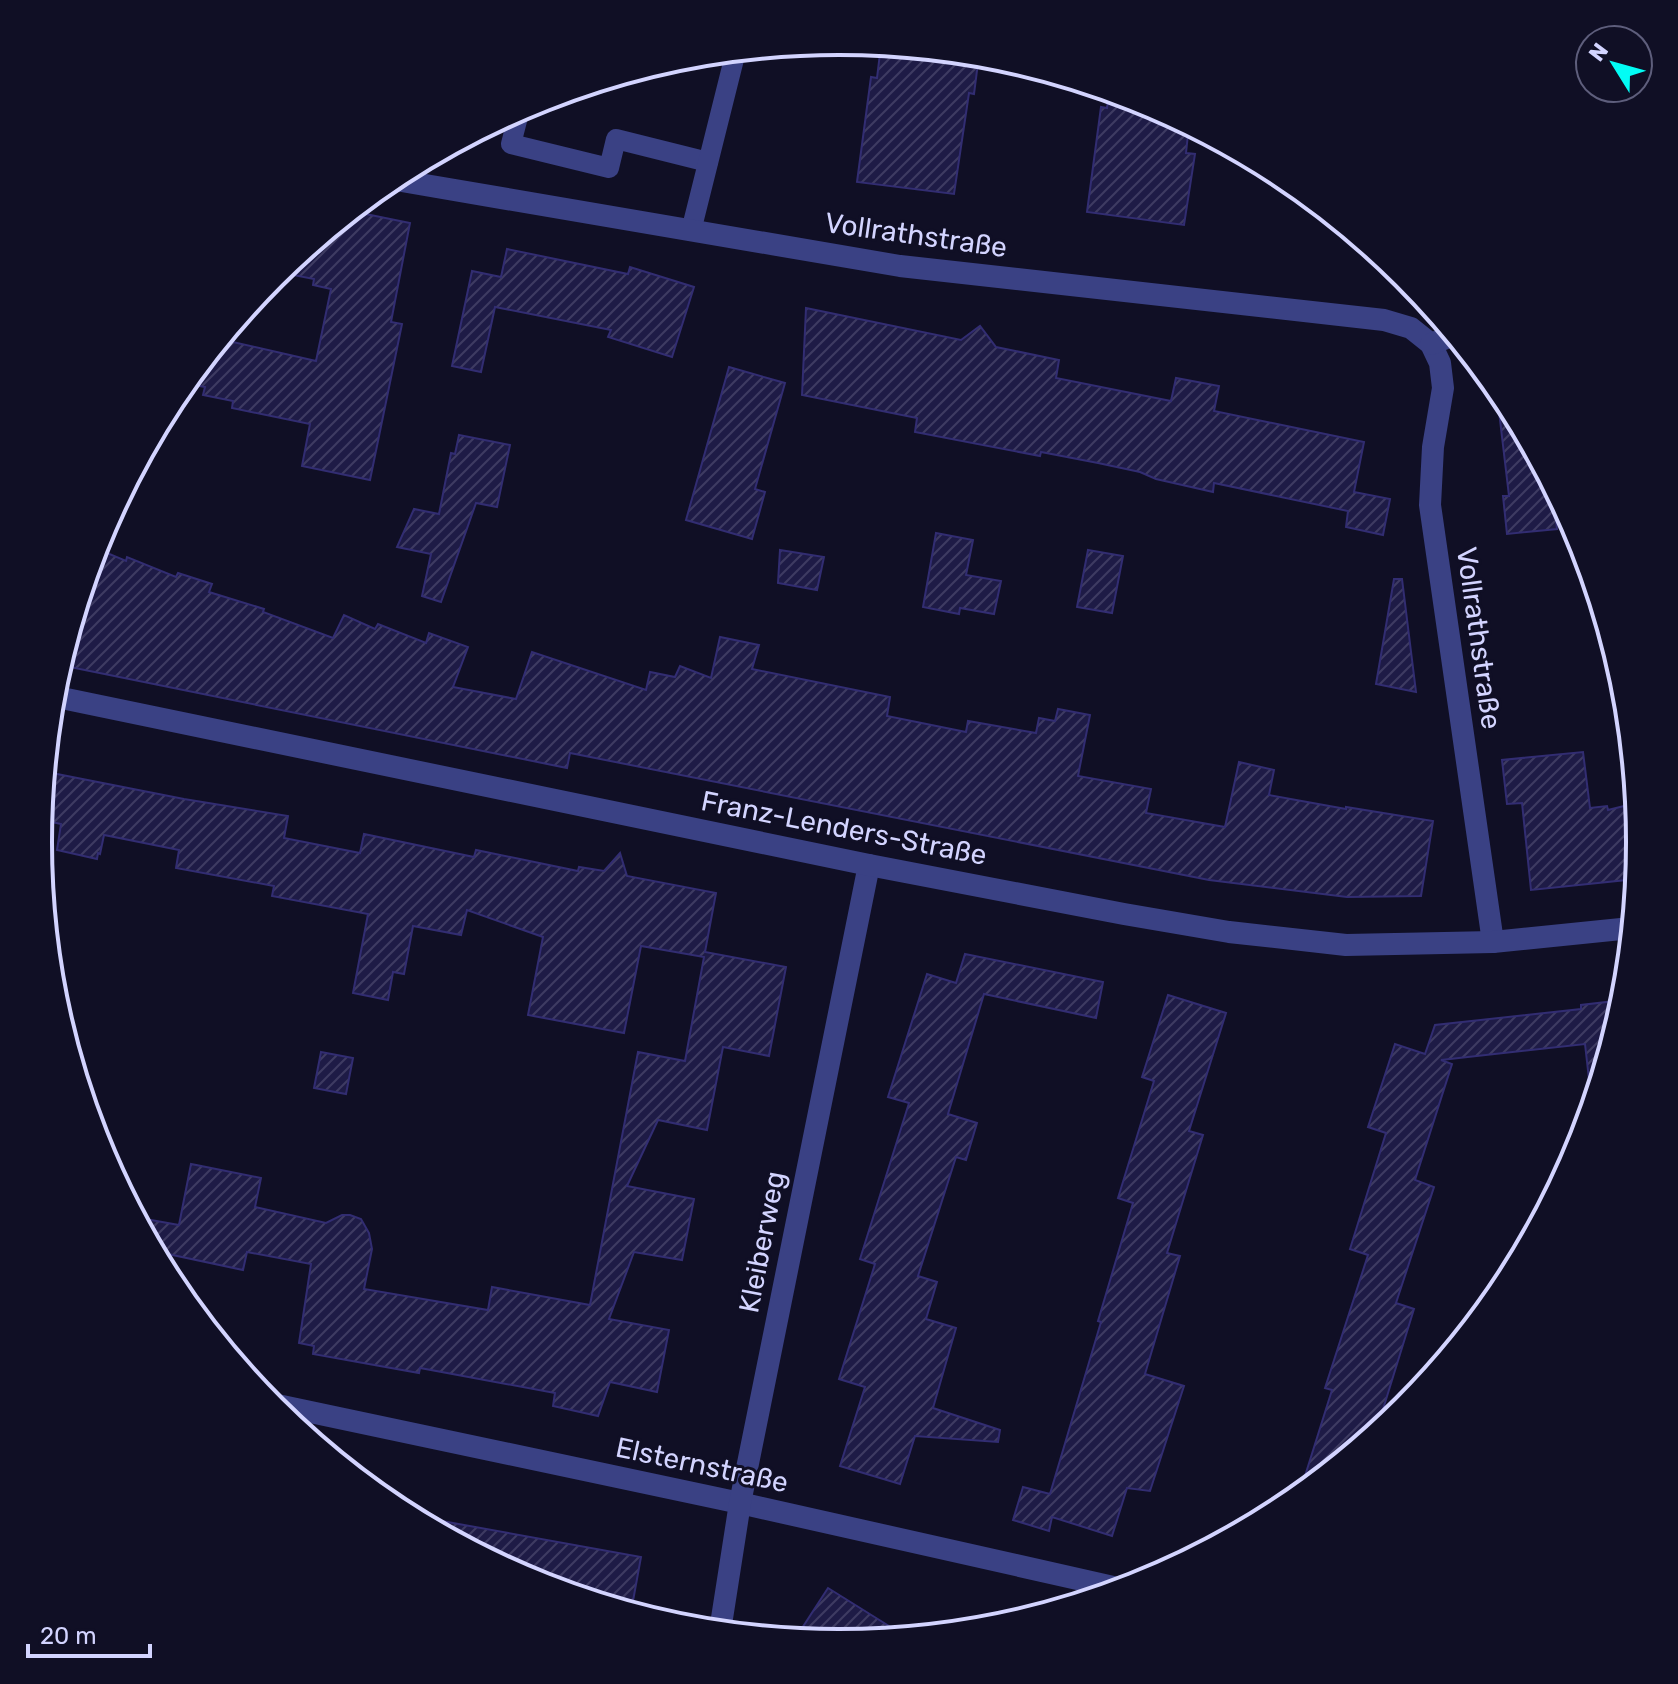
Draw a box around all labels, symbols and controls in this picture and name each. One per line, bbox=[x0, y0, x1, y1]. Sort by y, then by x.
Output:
north arrow bbox=[1574, 24, 1654, 104]
text: N bbox=[1583, 38, 1614, 67]
street label: Vollrathstraße bbox=[823, 206, 1009, 264]
street label: Vollrathstraße bbox=[1450, 545, 1508, 731]
street label: Franz-Lenders-Straße bbox=[698, 784, 990, 872]
street label: Kleiberweg bbox=[732, 1168, 792, 1316]
street label: Elsternstraße bbox=[613, 1431, 791, 1499]
scale bar bbox=[28, 1608, 150, 1658]
text: 20 m bbox=[40, 1622, 97, 1650]

